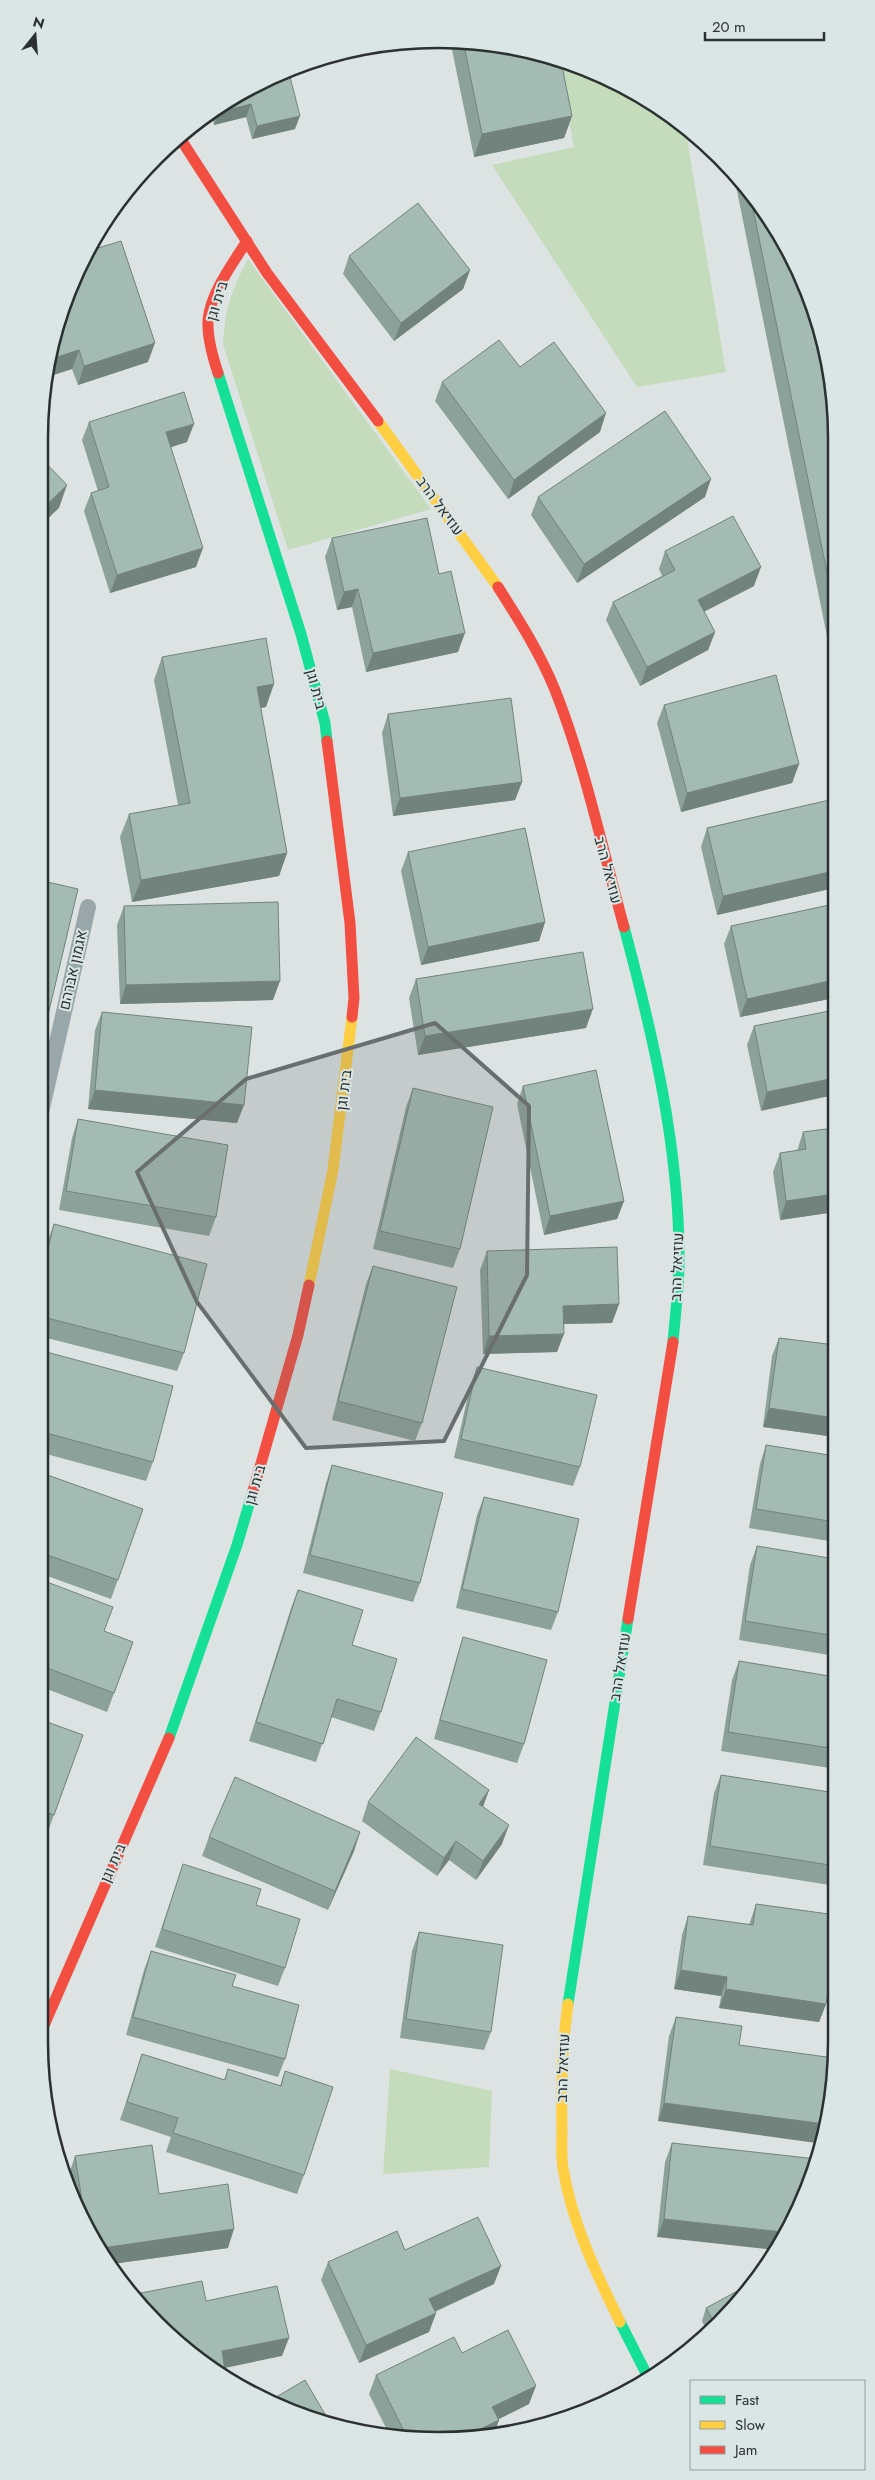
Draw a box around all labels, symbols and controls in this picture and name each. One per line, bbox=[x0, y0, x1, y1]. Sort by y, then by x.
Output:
north arrow bbox=[10, 10, 60, 60]
scale bar bbox=[705, 10, 824, 42]
text: N bbox=[31, 11, 47, 34]
text: 20 m bbox=[712, 16, 746, 38]
street label: בית וגן bbox=[201, 278, 234, 324]
street label: עוזיאל הרב bbox=[411, 472, 469, 540]
street label: בית וגן bbox=[300, 666, 332, 712]
street label: עוזיאל הרב bbox=[588, 834, 628, 906]
street label: אגמון אברהם bbox=[53, 928, 93, 1012]
street label: בית וגן bbox=[331, 1068, 357, 1112]
street label: עוזיאל הרב bbox=[665, 1232, 689, 1302]
street label: בית וגן bbox=[239, 1462, 271, 1508]
street label: עוזיאל הרב bbox=[604, 1631, 636, 1703]
street label: בית וגן bbox=[95, 1840, 131, 1886]
street label: עוזיאל הרב bbox=[551, 2033, 575, 2103]
legend bbox=[690, 2380, 865, 2470]
text: Fast bbox=[735, 2389, 759, 2411]
text: Slow bbox=[735, 2414, 766, 2436]
text: Jam bbox=[733, 2439, 758, 2461]

